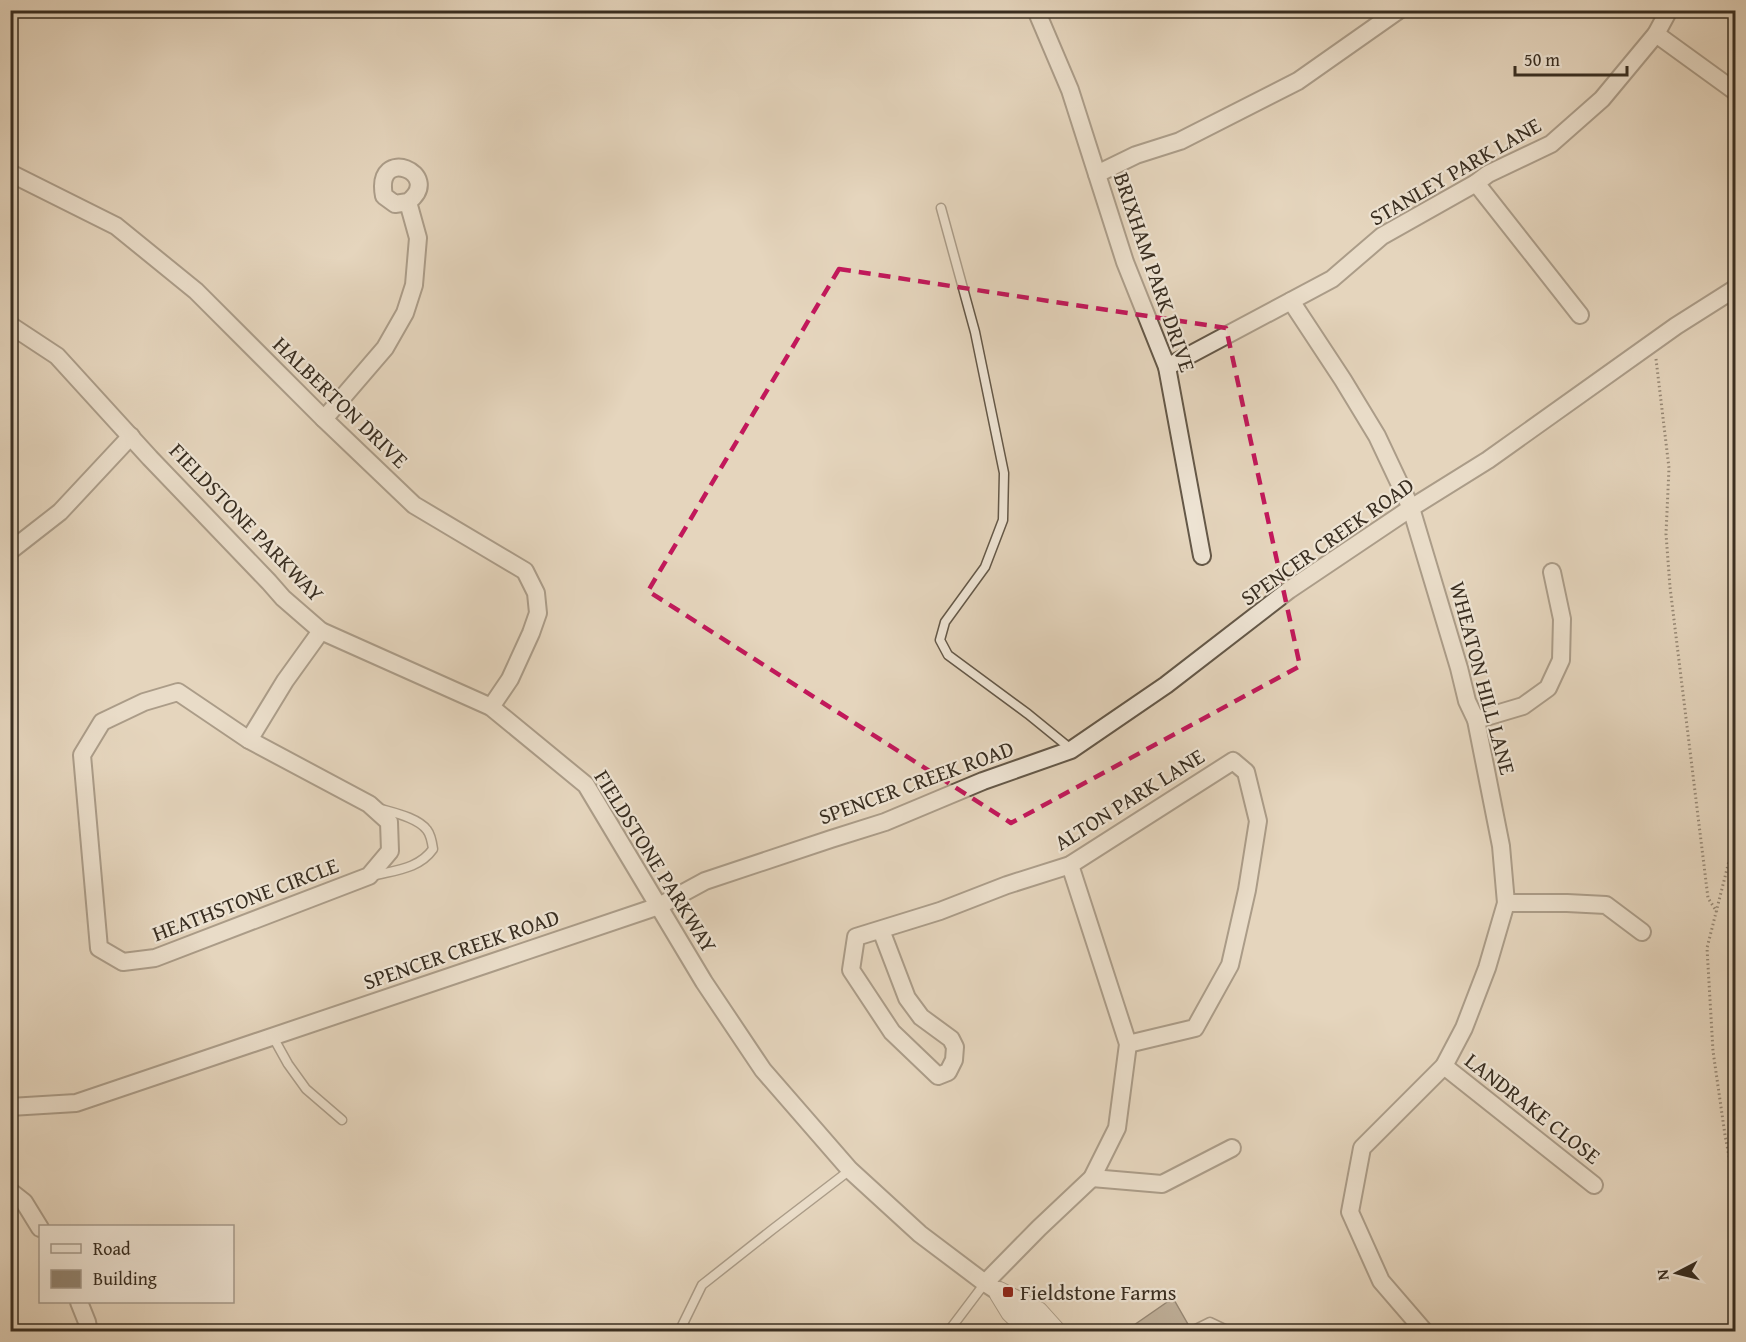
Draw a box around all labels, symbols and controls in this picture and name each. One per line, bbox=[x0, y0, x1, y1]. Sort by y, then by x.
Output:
scale bar bbox=[1515, 39, 1628, 77]
text: 50 m bbox=[1524, 46, 1560, 73]
street label: STANLEY PARK LANE bbox=[1363, 109, 1547, 233]
street label: BRIXHAM PARK DRIVE bbox=[1106, 168, 1204, 376]
street label: HALBERTON DRIVE bbox=[266, 329, 416, 475]
street label: FIELDSTONE PARKWAY bbox=[162, 435, 332, 609]
street label: SPENCER CREEK ROAD bbox=[1234, 469, 1420, 613]
street label: WHEATON HILL LANE bbox=[1442, 578, 1524, 778]
street label: SPENCER CREEK ROAD bbox=[814, 732, 1018, 832]
street label: ALTON PARK LANE bbox=[1048, 740, 1210, 858]
street label: FIELDSTONE PARKWAY bbox=[587, 763, 725, 959]
street label: HEATHSTONE CIRCLE bbox=[147, 849, 343, 949]
street label: SPENCER CREEK ROAD bbox=[359, 900, 563, 998]
street label: LANDRAKE CLOSE bbox=[1458, 1045, 1608, 1171]
legend bbox=[39, 1225, 234, 1303]
text: Road bbox=[93, 1235, 131, 1262]
north arrow bbox=[1647, 1243, 1707, 1303]
text: Building bbox=[93, 1265, 157, 1292]
text: N bbox=[1650, 1268, 1675, 1282]
place label: Fieldstone Farms bbox=[1020, 1276, 1176, 1308]
marker: Fieldstone Farms bbox=[1001, 1285, 1015, 1299]

